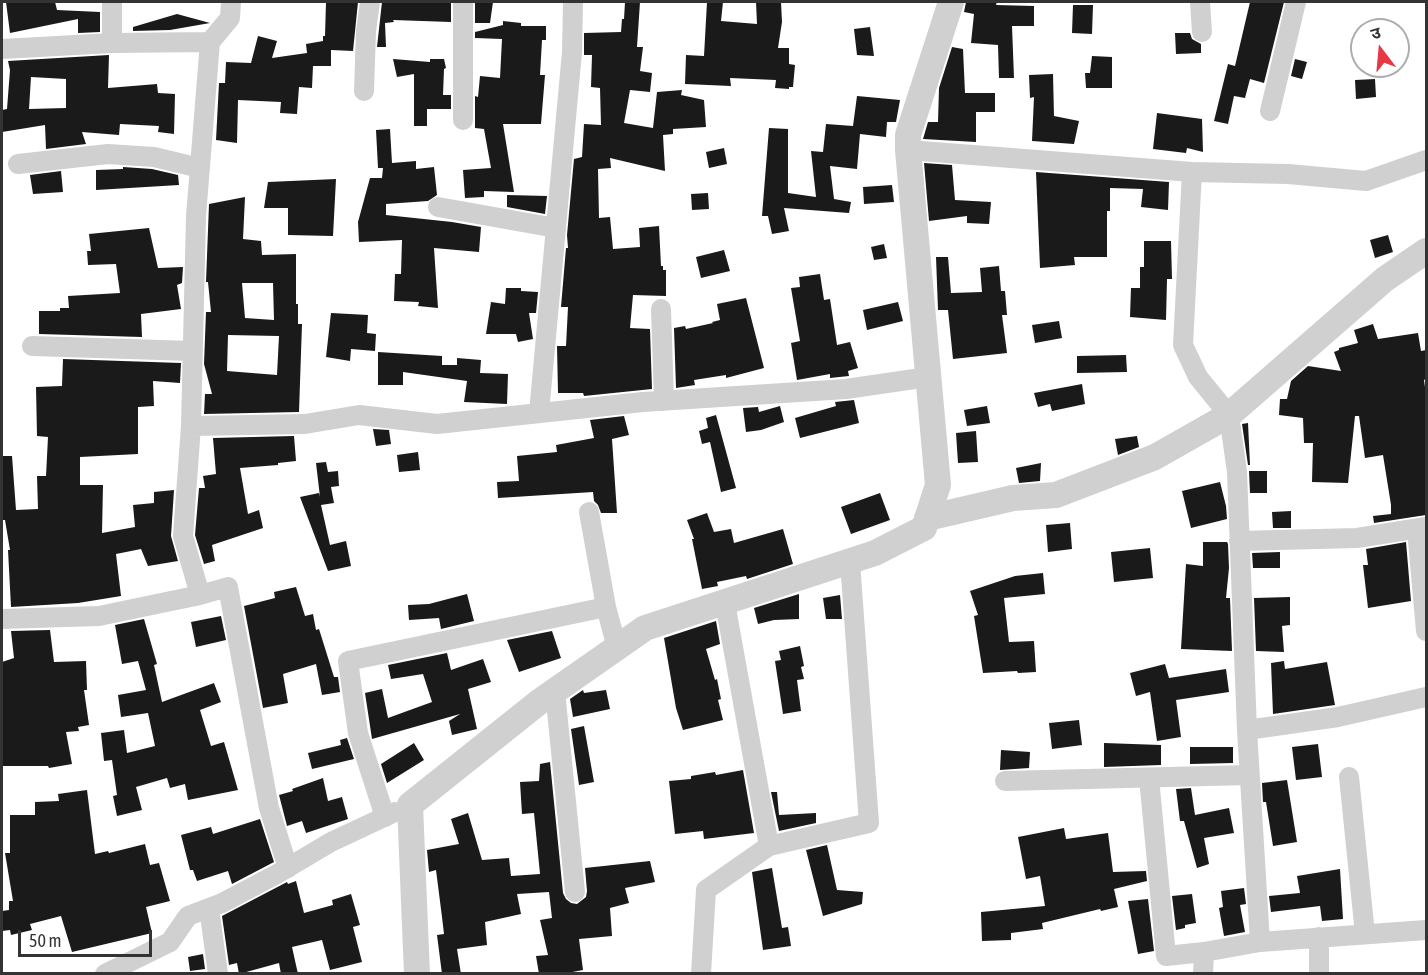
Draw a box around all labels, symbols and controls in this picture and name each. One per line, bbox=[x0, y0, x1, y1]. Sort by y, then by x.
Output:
north arrow bbox=[1350, 18, 1410, 78]
text: उ bbox=[1369, 23, 1383, 43]
scale bar bbox=[21, 918, 154, 956]
text: 50 m bbox=[29, 930, 61, 951]

